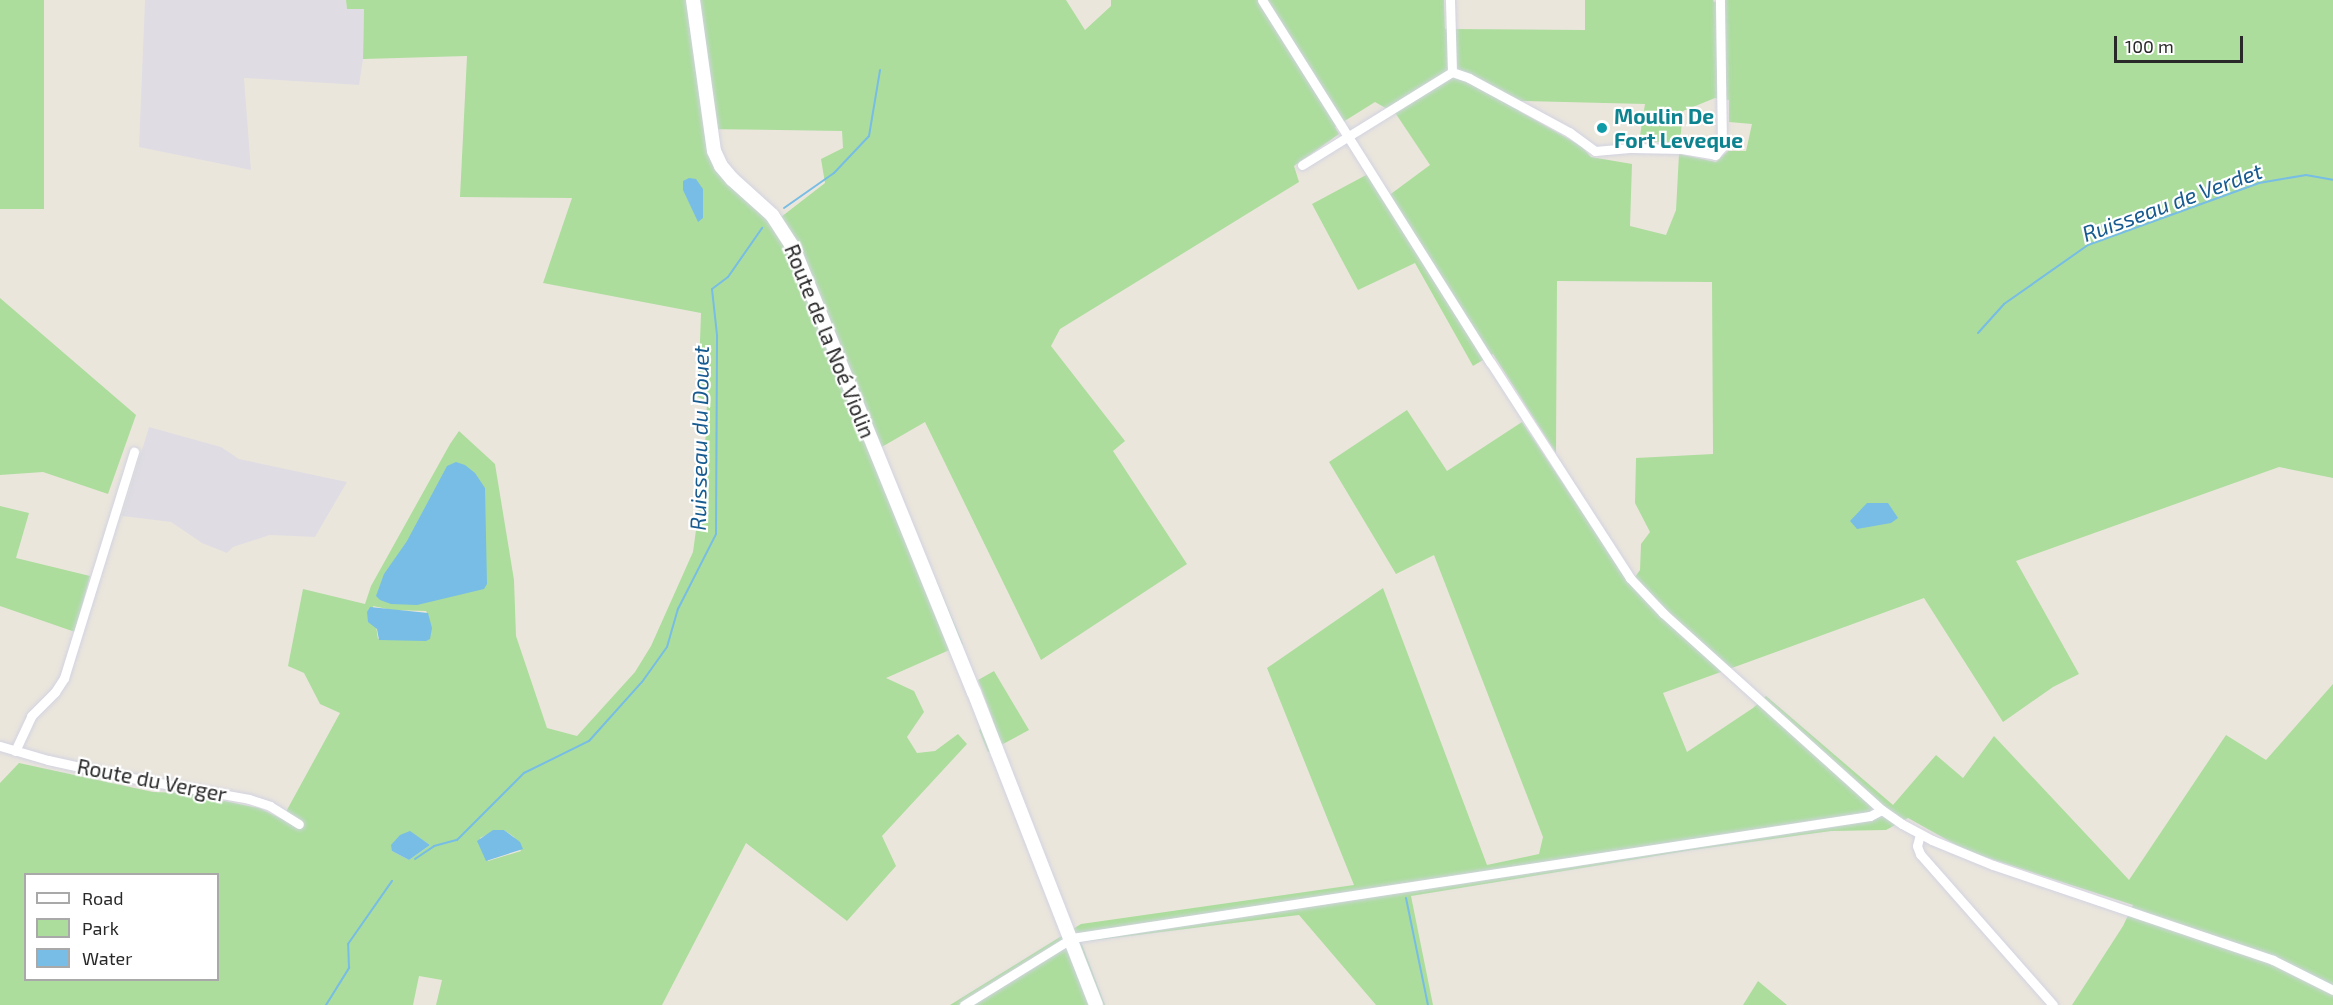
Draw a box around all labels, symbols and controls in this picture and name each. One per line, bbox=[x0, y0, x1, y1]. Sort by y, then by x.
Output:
scale bar bbox=[2117, 24, 2246, 62]
text: 100 m bbox=[2125, 35, 2174, 57]
place label: Moulin De Fort Leveque bbox=[1614, 103, 1743, 153]
marker: Moulin De Fort Leveque bbox=[1595, 121, 1609, 135]
water label: Ruisseau de Verdet bbox=[2078, 157, 2266, 247]
street label: Route de la Noé Violin bbox=[779, 240, 881, 442]
water label: Ruisseau du Douet bbox=[684, 345, 714, 531]
street label: Route du Verger bbox=[75, 753, 229, 807]
legend bbox=[24, 873, 219, 981]
text: Road bbox=[82, 887, 123, 909]
text: Park bbox=[82, 917, 119, 939]
text: Water bbox=[82, 947, 132, 969]

